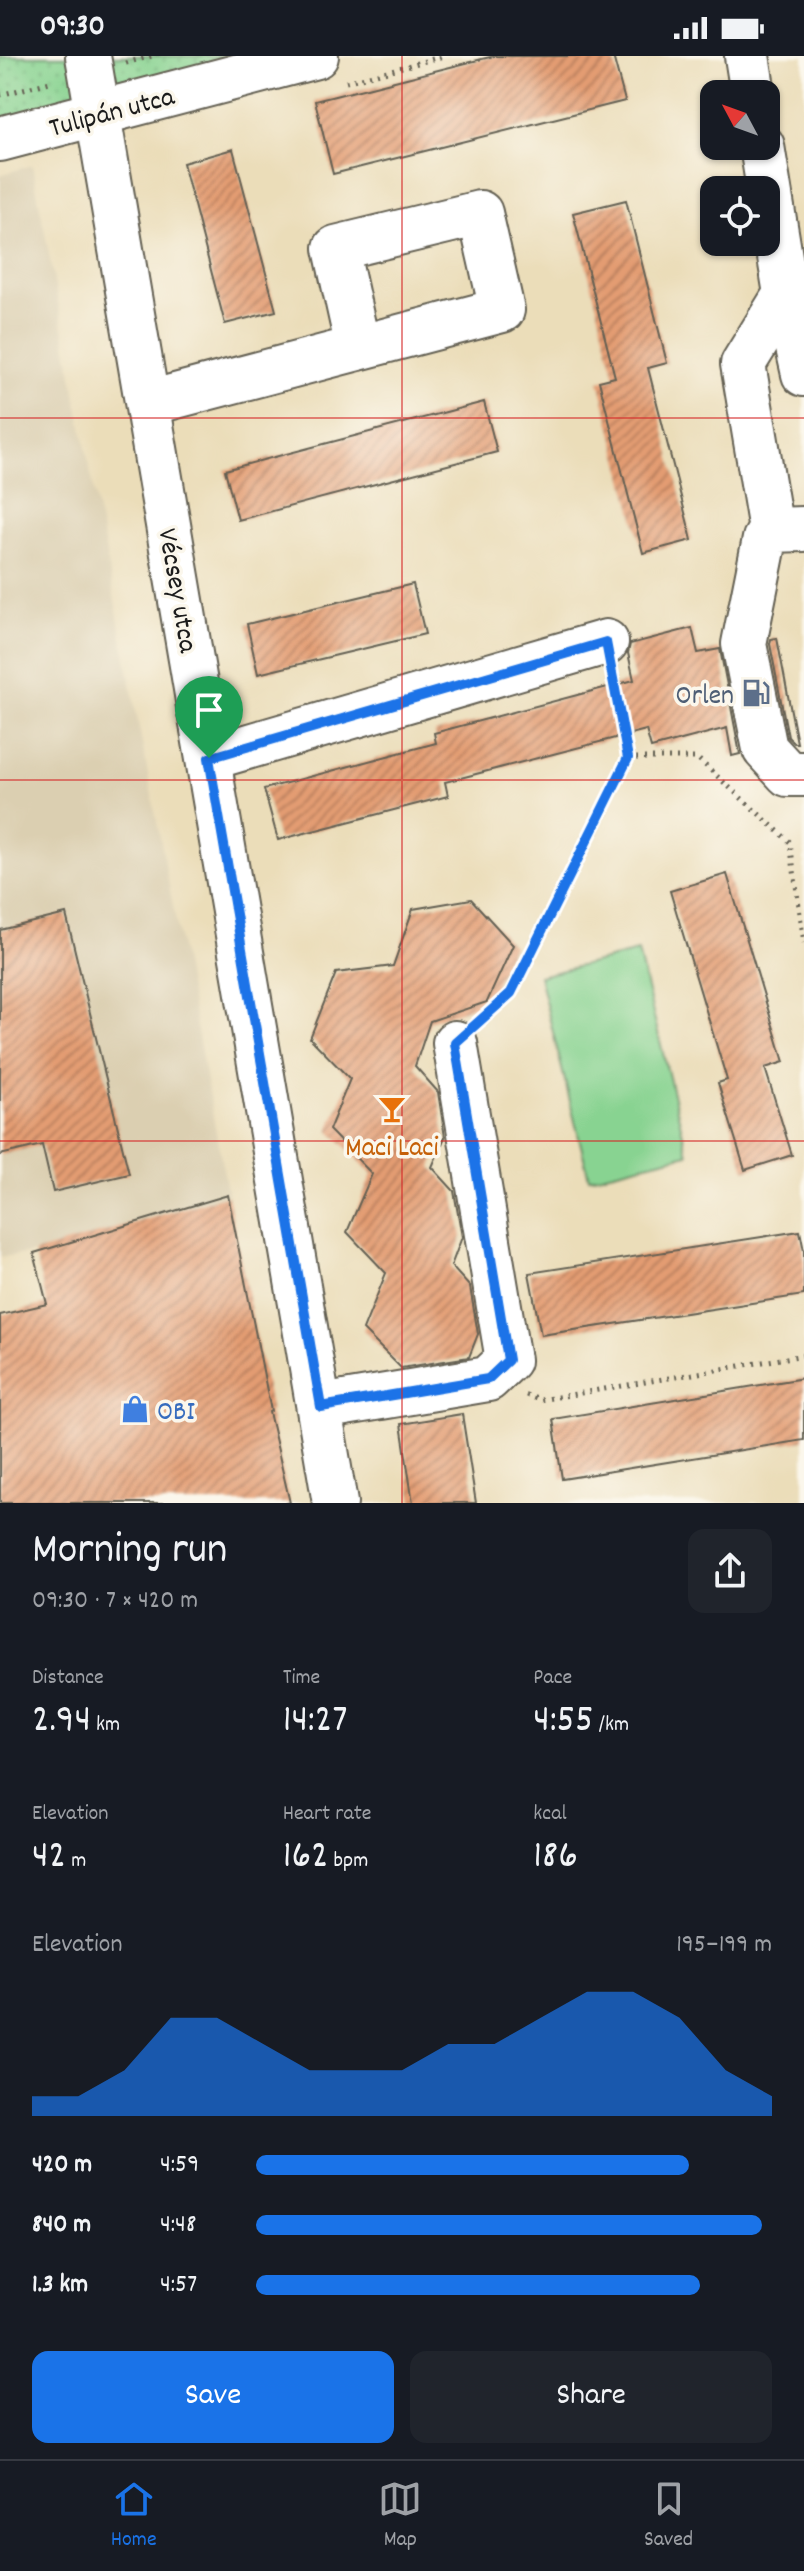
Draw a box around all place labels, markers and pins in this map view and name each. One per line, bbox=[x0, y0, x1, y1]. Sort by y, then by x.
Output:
pin bbox=[175, 676, 243, 758]
place label: Orlen bbox=[676, 678, 734, 718]
fuel station icon: Orlen bbox=[741, 678, 771, 708]
bar icon: Maci Laci bbox=[377, 1094, 407, 1124]
place label: Maci Laci bbox=[345, 1130, 439, 1170]
shop icon: OBI bbox=[120, 1394, 150, 1424]
place label: OBI bbox=[157, 1394, 195, 1434]

